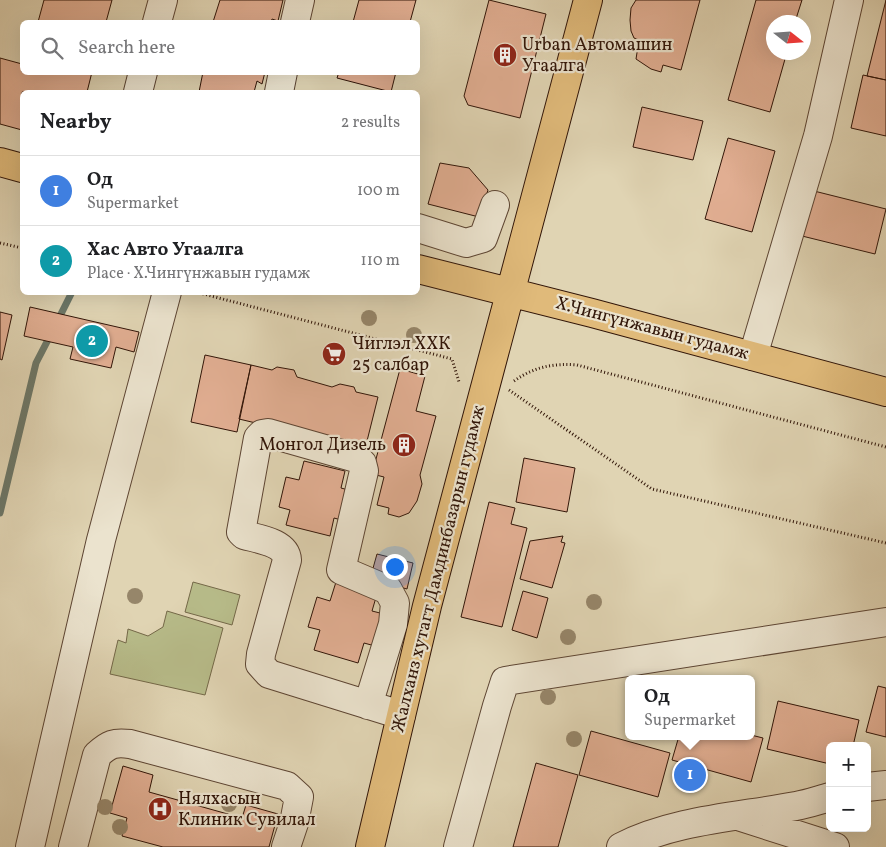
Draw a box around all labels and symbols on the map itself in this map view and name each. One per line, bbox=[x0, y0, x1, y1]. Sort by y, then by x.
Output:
north arrow bbox=[766, 15, 811, 60]
place label: Urban Автомашин Угаалга bbox=[522, 33, 673, 79]
building icon: Urban Автомашин Угаалга bbox=[492, 42, 518, 68]
street label: Х.Чингүнжавын гудамж bbox=[553, 291, 751, 367]
pin: 2 bbox=[76, 322, 108, 360]
place label: Чиглэл ХХК 25 салбар bbox=[352, 332, 451, 378]
supermarket icon: Чиглэл ХХК 25 салбар bbox=[321, 341, 347, 367]
street label: Жалханз хутагт Дамдинбазарын гудамж bbox=[386, 403, 492, 735]
building icon: Монгол Дизель bbox=[391, 432, 417, 458]
place label: Монгол Дизель bbox=[259, 433, 386, 458]
your location bbox=[382, 554, 408, 580]
pin: 1 bbox=[674, 756, 706, 794]
place label: Нялхасын Клиник Сувилал bbox=[178, 787, 316, 833]
hospital icon: Нялхасын Клиник Сувилал bbox=[147, 796, 173, 822]

